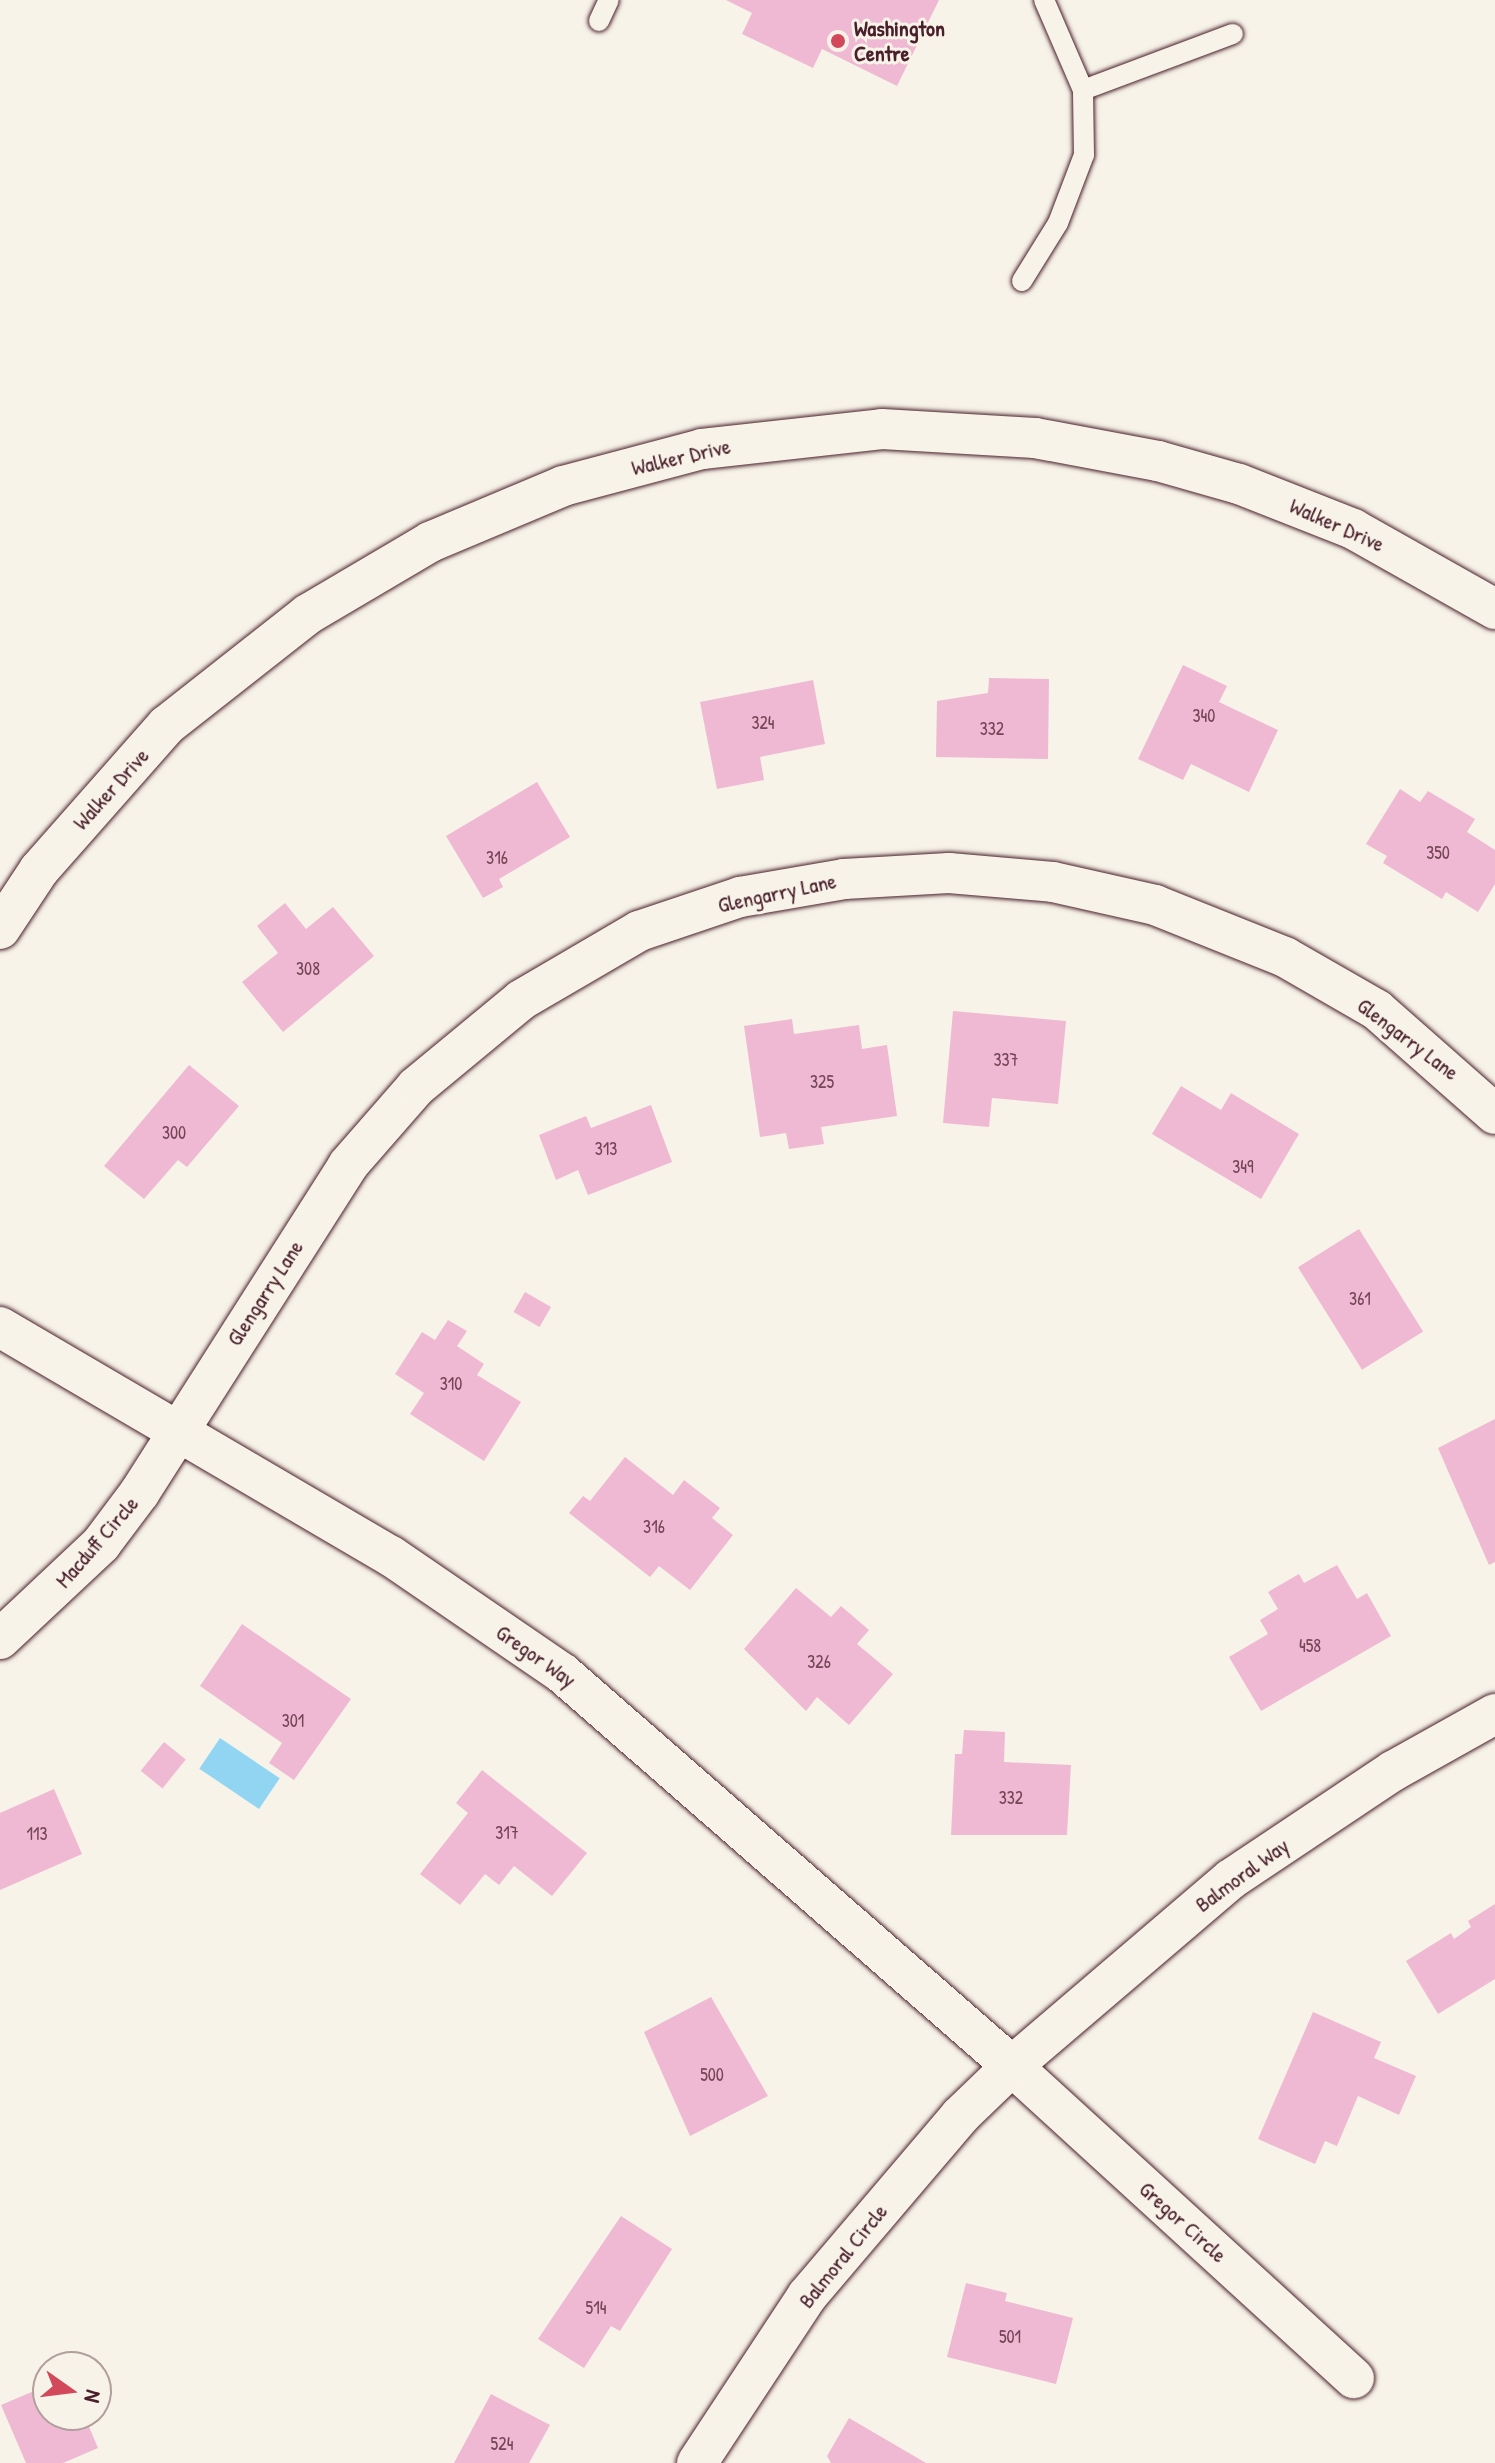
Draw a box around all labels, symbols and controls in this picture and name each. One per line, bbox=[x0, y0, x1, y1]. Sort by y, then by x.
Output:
place label: Washington Centre bbox=[854, 15, 945, 66]
marker: Washington Centre bbox=[829, 32, 847, 50]
street label: Walker Drive bbox=[629, 433, 733, 481]
street label: Walker Drive bbox=[1286, 492, 1388, 558]
house number: 340 bbox=[1193, 705, 1215, 727]
house number: 324 bbox=[751, 712, 775, 734]
house number: 332 bbox=[980, 718, 1004, 740]
street label: Walker Drive bbox=[67, 743, 155, 835]
house number: 350 bbox=[1426, 842, 1450, 864]
house number: 316 bbox=[486, 847, 508, 869]
street label: Glengarry Lane bbox=[715, 868, 839, 918]
house number: 308 bbox=[296, 958, 320, 980]
street label: Glengarry Lane bbox=[1352, 992, 1464, 1086]
house number: 337 bbox=[993, 1049, 1019, 1071]
house number: 325 bbox=[810, 1071, 834, 1093]
house number: 300 bbox=[162, 1122, 186, 1144]
house number: 313 bbox=[595, 1138, 617, 1160]
house number: 349 bbox=[1232, 1156, 1254, 1178]
street label: Glengarry Lane bbox=[221, 1235, 309, 1351]
house number: 361 bbox=[1349, 1288, 1371, 1310]
house number: 310 bbox=[440, 1373, 462, 1395]
street label: Macduff Circle bbox=[50, 1491, 144, 1593]
house number: 316 bbox=[643, 1516, 665, 1538]
street label: Gregor Way bbox=[491, 1619, 581, 1693]
house number: 458 bbox=[1299, 1635, 1321, 1657]
house number: 326 bbox=[807, 1651, 831, 1673]
house number: 301 bbox=[282, 1710, 304, 1732]
house number: 332 bbox=[999, 1787, 1023, 1809]
house number: 317 bbox=[495, 1822, 519, 1844]
house number: 113 bbox=[26, 1823, 48, 1845]
street label: Balmoral Way bbox=[1190, 1832, 1294, 1918]
house number: 500 bbox=[700, 2064, 724, 2086]
street label: Gregor Circle bbox=[1134, 2176, 1232, 2268]
street label: Balmoral Circle bbox=[793, 2199, 893, 2313]
house number: 514 bbox=[586, 2297, 606, 2319]
house number: 501 bbox=[999, 2326, 1021, 2348]
north arrow bbox=[32, 2351, 112, 2431]
text: N bbox=[77, 2387, 109, 2406]
house number: 524 bbox=[491, 2433, 513, 2455]

